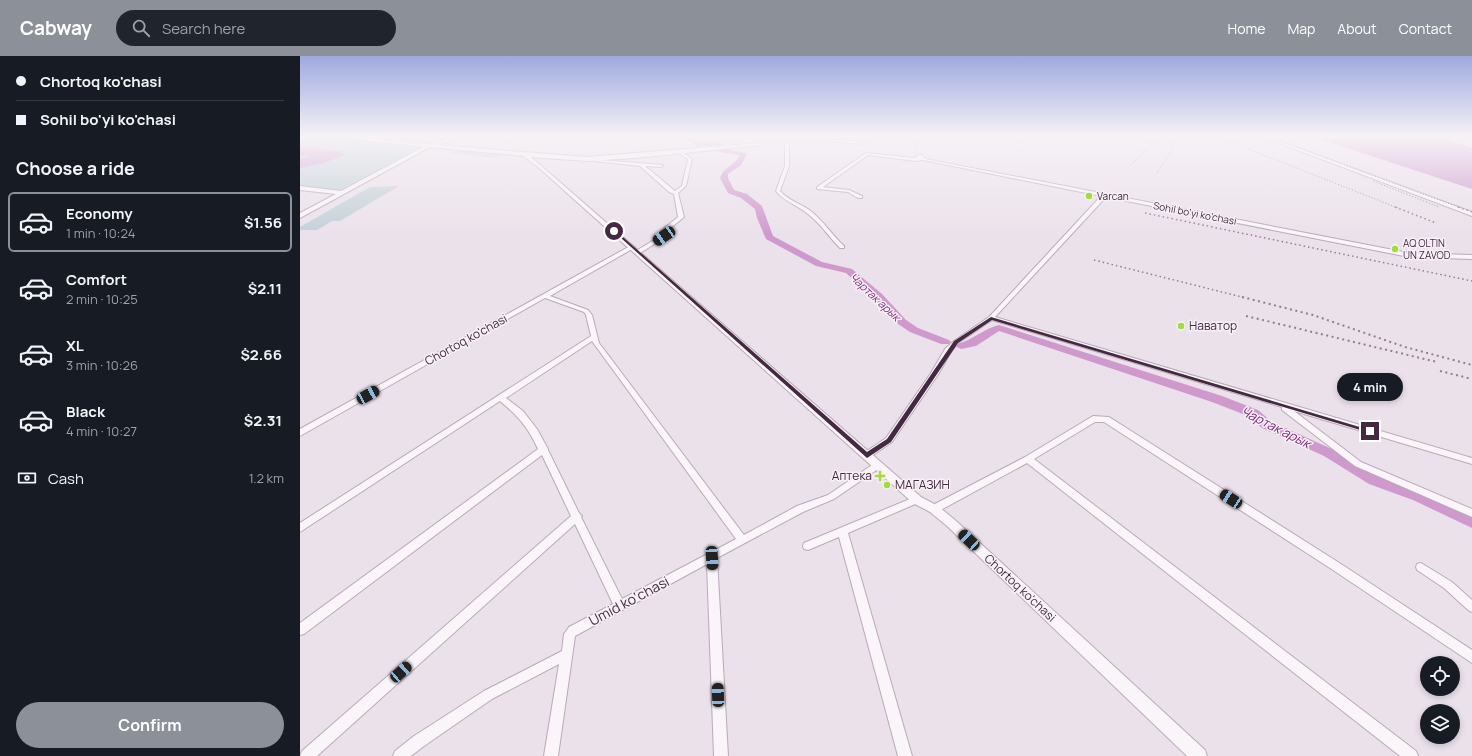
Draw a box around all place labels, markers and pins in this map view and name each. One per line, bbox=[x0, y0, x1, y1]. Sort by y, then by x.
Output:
place label: Varcan bbox=[1097, 189, 1129, 203]
marker: Varcan bbox=[1084, 191, 1094, 201]
place label: AQ OLTIN UN ZAVOD bbox=[1403, 236, 1451, 262]
marker: AQ OLTIN UN ZAVOD bbox=[1390, 244, 1400, 254]
place label: Наватор bbox=[1189, 317, 1237, 334]
marker: Наватор bbox=[1176, 321, 1186, 331]
place label: Аптека bbox=[832, 467, 872, 484]
marker: Аптека bbox=[875, 471, 885, 481]
place label: МАГАЗИН bbox=[895, 476, 950, 493]
marker: МАГАЗИН bbox=[882, 480, 892, 490]

